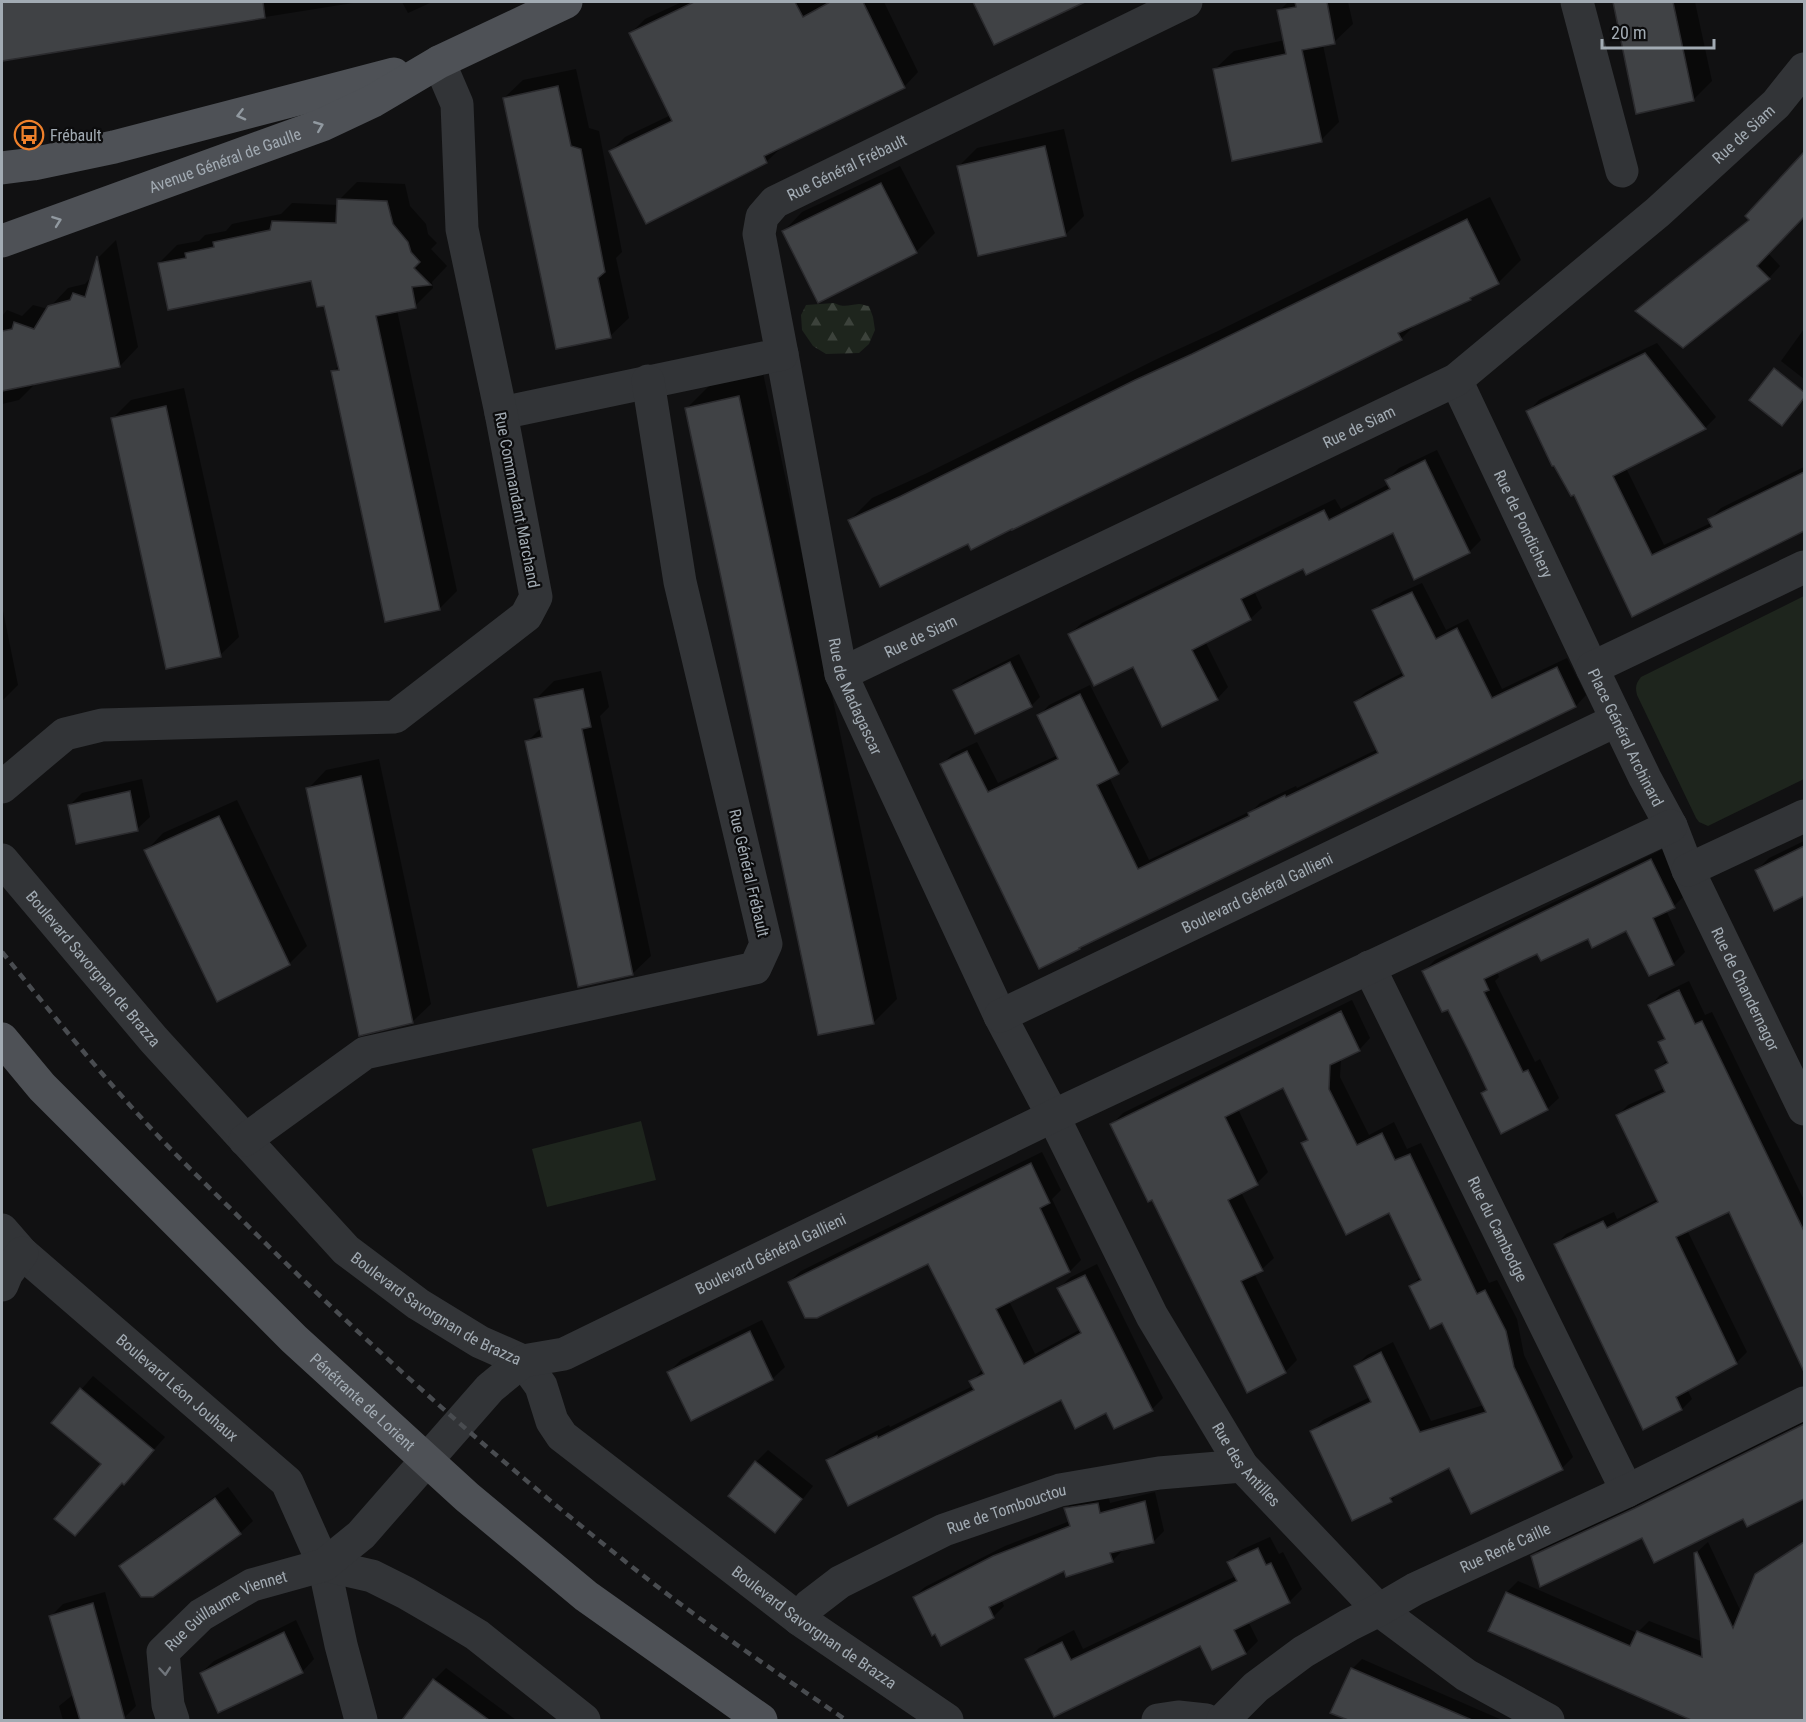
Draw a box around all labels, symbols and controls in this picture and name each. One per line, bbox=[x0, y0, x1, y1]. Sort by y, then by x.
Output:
scale bar bbox=[1602, 12, 1714, 50]
text: 20 m bbox=[1611, 22, 1646, 43]
street label: Rue de Siam bbox=[1708, 101, 1779, 167]
one-way arrow bbox=[236, 107, 246, 120]
bus stop icon: Frébault bbox=[13, 119, 45, 151]
one-way arrow bbox=[312, 121, 323, 133]
street label: Avenue Général de Gaulle bbox=[146, 124, 303, 196]
place label: Frébault bbox=[50, 126, 102, 145]
street label: Rue Général Frébault bbox=[784, 130, 910, 204]
one-way arrow bbox=[51, 216, 61, 229]
street label: Rue de Siam bbox=[1319, 401, 1398, 452]
street label: Rue Commandant Marchand bbox=[491, 410, 543, 590]
street label: Rue de Pondichery bbox=[1490, 467, 1558, 581]
street label: Rue de Siam bbox=[881, 611, 960, 661]
street label: Rue de Madagascar bbox=[825, 636, 887, 758]
street label: Place Général Archinard bbox=[1584, 665, 1668, 810]
street label: Rue Général Frébault bbox=[725, 807, 773, 939]
street label: Boulevard Général Gallieni bbox=[1178, 848, 1336, 937]
street label: Boulevard Savorgnan de Brazza bbox=[22, 887, 165, 1050]
street label: Rue de Chandernagor bbox=[1708, 924, 1784, 1054]
street label: Rue du Cambodge bbox=[1464, 1173, 1532, 1285]
street label: Boulevard Général Gallieni bbox=[692, 1209, 849, 1298]
street label: Boulevard Savorgnan de Brazza bbox=[347, 1248, 524, 1369]
street label: Boulevard Léon Jouhaux bbox=[113, 1330, 242, 1445]
street label: Pénétrante de Lorient bbox=[306, 1349, 419, 1455]
street label: Rue des Antilles bbox=[1208, 1419, 1285, 1510]
street label: Rue de Tombouctou bbox=[944, 1480, 1068, 1538]
street label: Rue René Caille bbox=[1457, 1518, 1553, 1576]
street label: Boulevard Savorgnan de Brazza bbox=[728, 1561, 900, 1692]
street label: Rue Guillaume Viennet bbox=[161, 1566, 289, 1655]
one-way arrow bbox=[158, 1666, 171, 1675]

